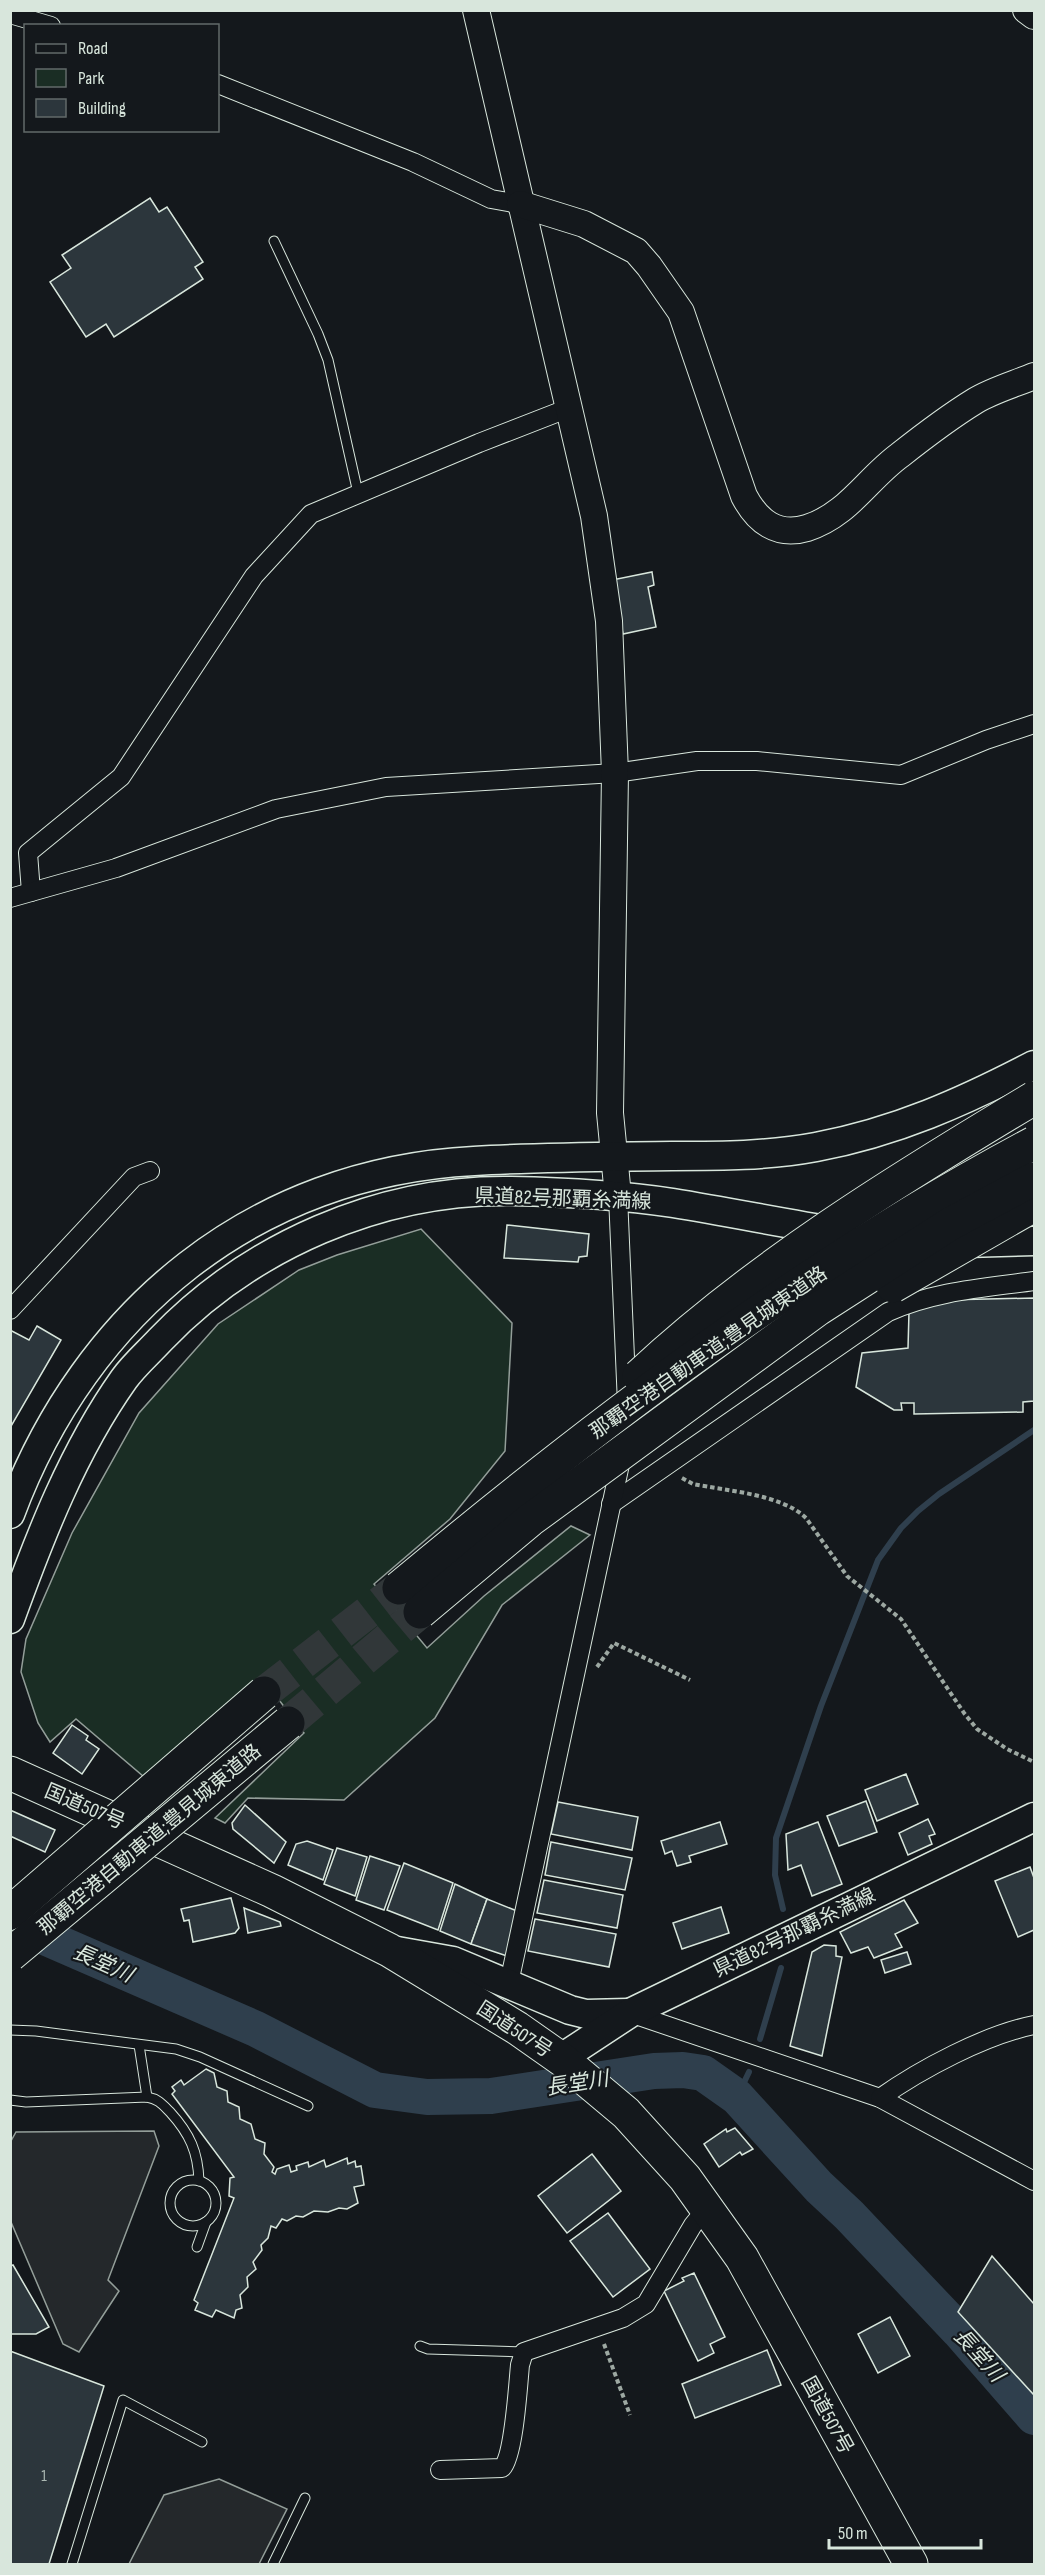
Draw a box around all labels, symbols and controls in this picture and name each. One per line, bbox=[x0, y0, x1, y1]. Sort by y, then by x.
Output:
legend bbox=[24, 24, 219, 132]
text: Road bbox=[78, 38, 108, 59]
text: Park bbox=[78, 68, 104, 89]
text: Building bbox=[78, 98, 126, 119]
street label: 県道82号那覇糸満線 bbox=[474, 1184, 652, 1214]
street label: 那覇空港自動車道;豊見城東道路 bbox=[585, 1262, 832, 1444]
street label: 那覇空港自動車道;豊見城東道路 bbox=[33, 1739, 266, 1940]
street label: 国道507号 bbox=[41, 1779, 128, 1835]
street label: 県道82号那覇糸満線 bbox=[710, 1883, 879, 1983]
water label: 長堂川 bbox=[69, 1939, 138, 1989]
street label: 国道507号 bbox=[472, 1997, 557, 2063]
water label: 長堂川 bbox=[544, 2066, 612, 2101]
water label: 長堂川 bbox=[948, 2324, 1010, 2389]
street label: 国道507号 bbox=[796, 2373, 858, 2458]
house number: 1 bbox=[41, 2467, 47, 2486]
scale bar bbox=[829, 2512, 980, 2550]
text: 50 m bbox=[838, 2523, 868, 2544]

